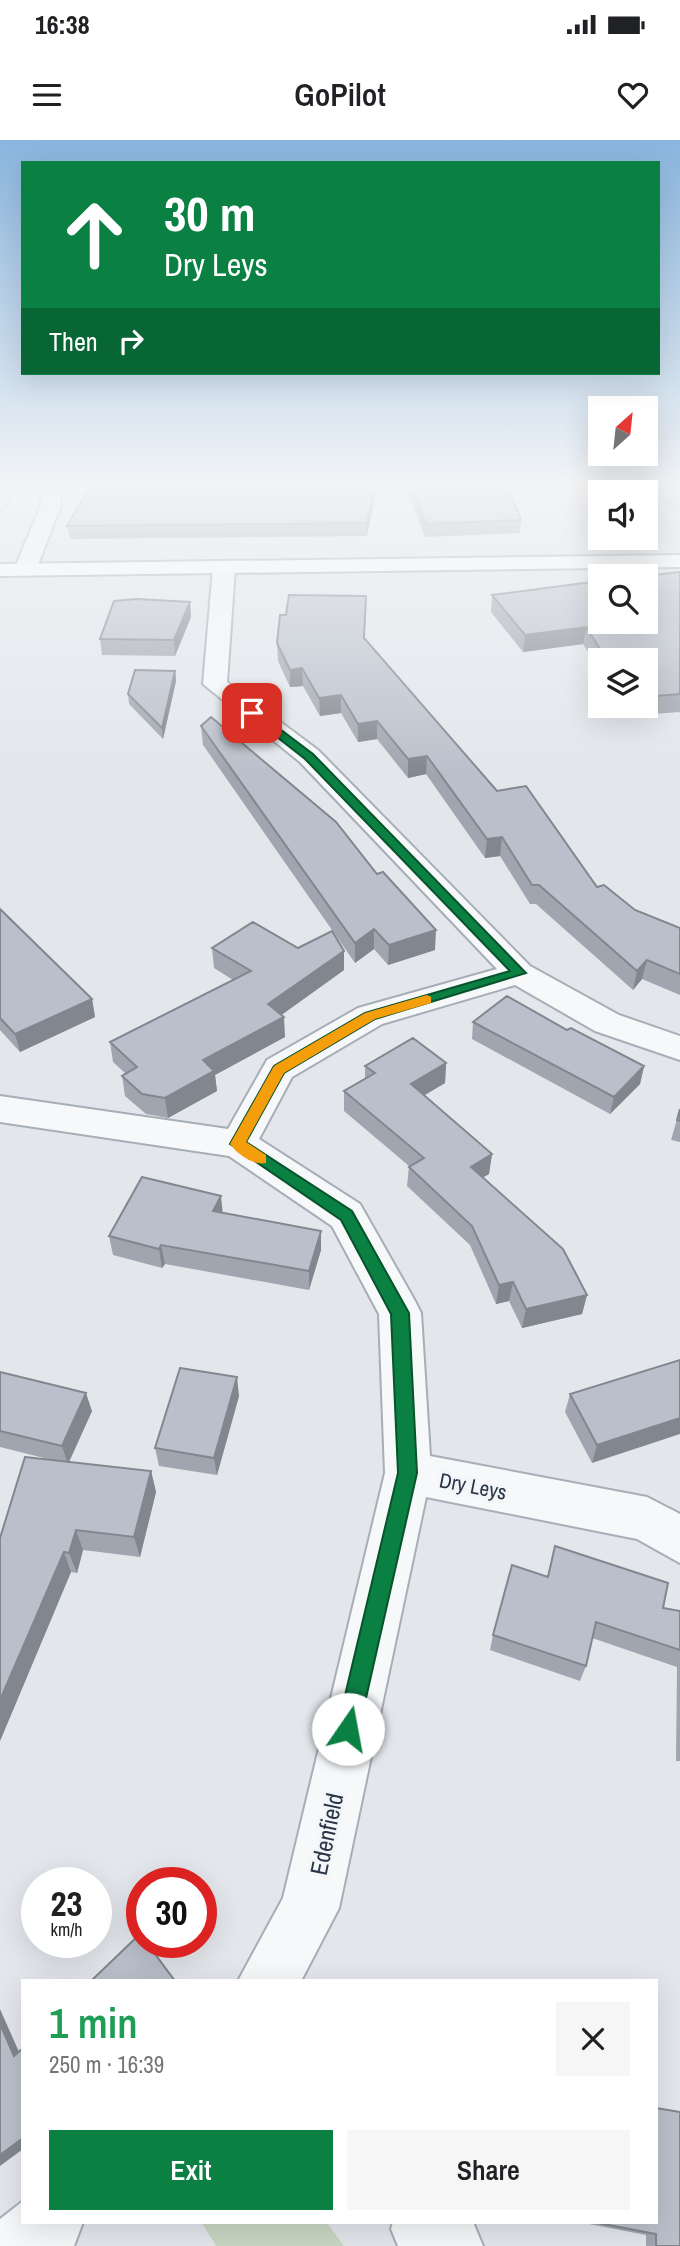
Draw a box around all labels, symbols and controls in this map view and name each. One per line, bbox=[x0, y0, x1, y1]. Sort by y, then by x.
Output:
text: 16:38 bbox=[35, 7, 90, 42]
text: GoPilot bbox=[294, 73, 386, 116]
icon: menu bbox=[28, 76, 66, 114]
icon: heart bbox=[614, 76, 652, 114]
text: 30 m bbox=[164, 180, 256, 246]
icon: ahead bbox=[49, 189, 140, 280]
text: Dry Leys bbox=[164, 243, 268, 286]
icon: right bbox=[112, 322, 150, 360]
text: Then bbox=[49, 324, 98, 359]
north arrow bbox=[588, 396, 658, 466]
map controls bbox=[588, 396, 658, 718]
button: sound bbox=[588, 480, 658, 550]
button: search bbox=[588, 564, 658, 634]
button: layers bbox=[588, 648, 658, 718]
pin bbox=[222, 683, 282, 743]
icon: arrive bbox=[233, 694, 271, 732]
street label: Dry Leys bbox=[437, 1465, 509, 1507]
position arrow bbox=[311, 1692, 385, 1766]
street label: Edenfield bbox=[302, 1790, 350, 1878]
speed limit sign: 30 bbox=[126, 1867, 217, 1958]
text: 23 bbox=[51, 1880, 82, 1927]
text: km/h bbox=[51, 1917, 83, 1942]
text: 1 min bbox=[49, 1995, 138, 2051]
button: close bbox=[556, 2002, 630, 2076]
text: 250 m · 16:39 bbox=[49, 2049, 164, 2080]
button: Exit bbox=[49, 2130, 333, 2210]
button: Share bbox=[347, 2130, 630, 2210]

